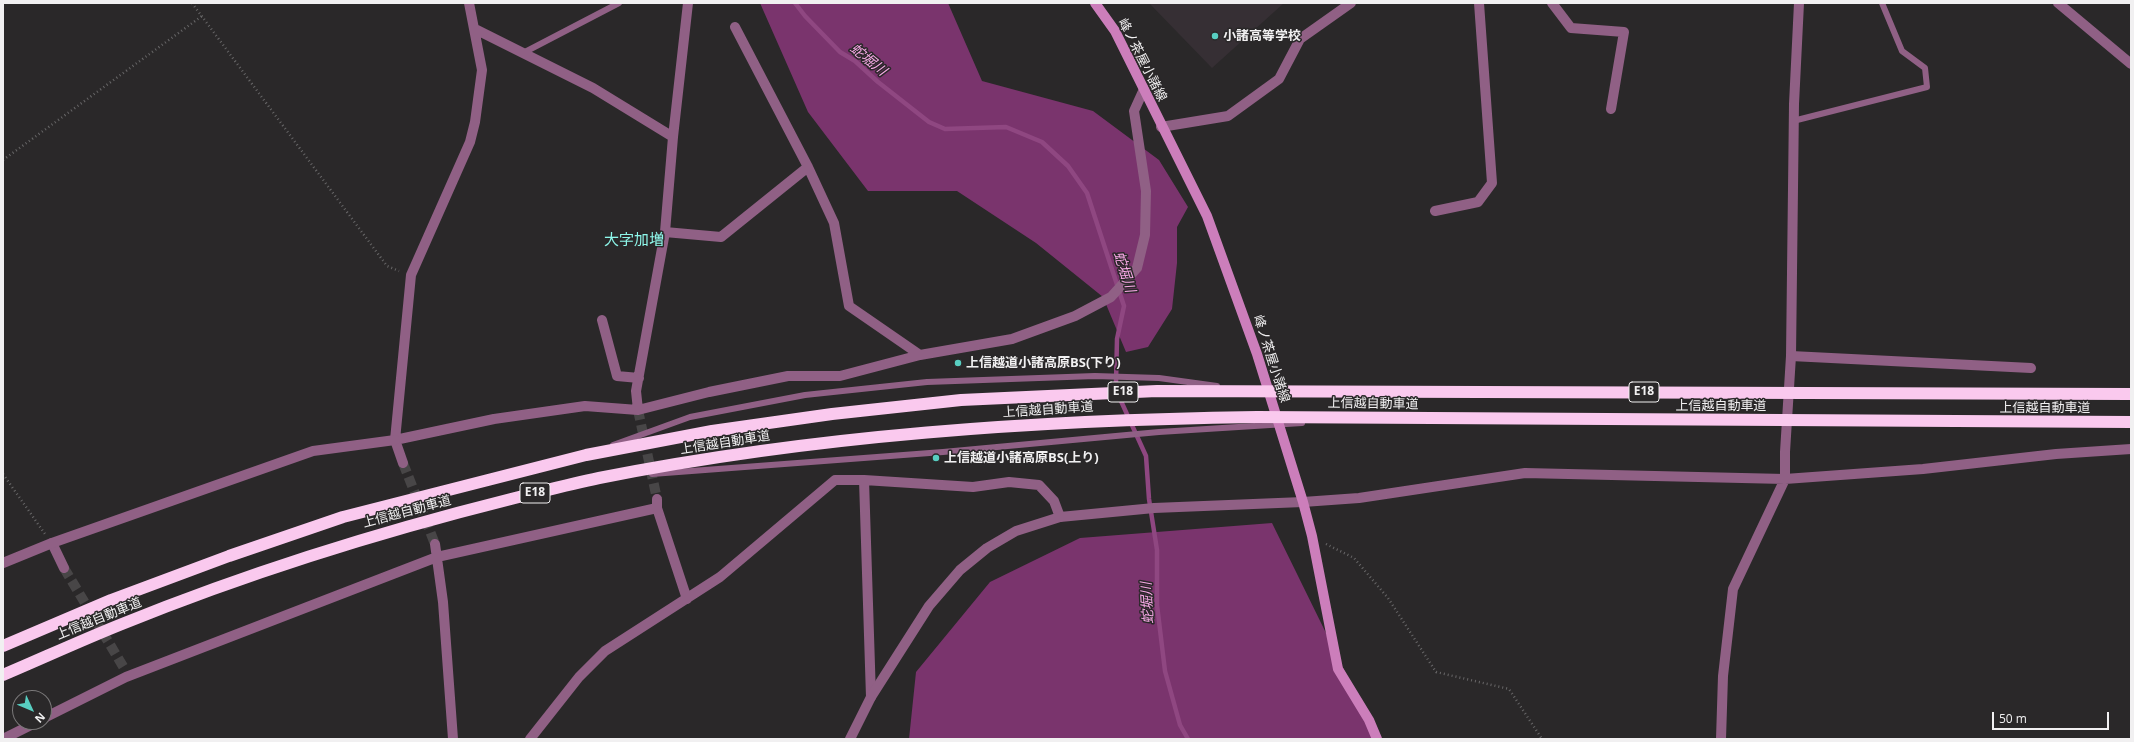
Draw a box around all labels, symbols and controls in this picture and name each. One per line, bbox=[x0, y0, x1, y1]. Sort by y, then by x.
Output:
street label: 峰ノ茶屋小諸線 bbox=[1114, 16, 1170, 104]
place label: 小諸高等学校 bbox=[1223, 28, 1301, 44]
marker: 小諸高等学校 bbox=[1210, 31, 1220, 41]
water label: 蛇堀川 bbox=[846, 40, 890, 80]
district label: 大字加増 bbox=[604, 232, 664, 250]
water label: 蛇堀川 bbox=[1110, 249, 1138, 295]
street label: 峰ノ茶屋小諸線 bbox=[1250, 313, 1292, 405]
place label: 上信越道小諸高原BS(下り) bbox=[966, 355, 1121, 371]
marker: 上信越道小諸高原BS(下り) bbox=[953, 358, 963, 368]
road number: E18 bbox=[1108, 382, 1138, 402]
road number: E18 bbox=[1629, 382, 1659, 402]
street label: 上信越自動車道 bbox=[1327, 395, 1419, 413]
street label: 上信越自動車道 bbox=[1676, 398, 1766, 414]
street label: 上信越自動車道 bbox=[1002, 399, 1094, 421]
street label: 上信越自動車道 bbox=[2000, 400, 2090, 416]
street label: 上信越自動車道 bbox=[679, 428, 771, 458]
place label: 上信越道小諸高原BS(上り) bbox=[944, 450, 1099, 466]
marker: 上信越道小諸高原BS(上り) bbox=[931, 453, 941, 463]
road number: E18 bbox=[520, 483, 550, 503]
street label: 上信越自動車道 bbox=[361, 493, 453, 531]
water label: 蛇堀川 bbox=[1139, 582, 1157, 624]
street label: 上信越自動車道 bbox=[54, 595, 144, 643]
north arrow bbox=[12, 690, 52, 730]
scale bar bbox=[1994, 704, 2111, 730]
text: N bbox=[32, 710, 49, 726]
text: 50 m bbox=[1999, 710, 2027, 727]

